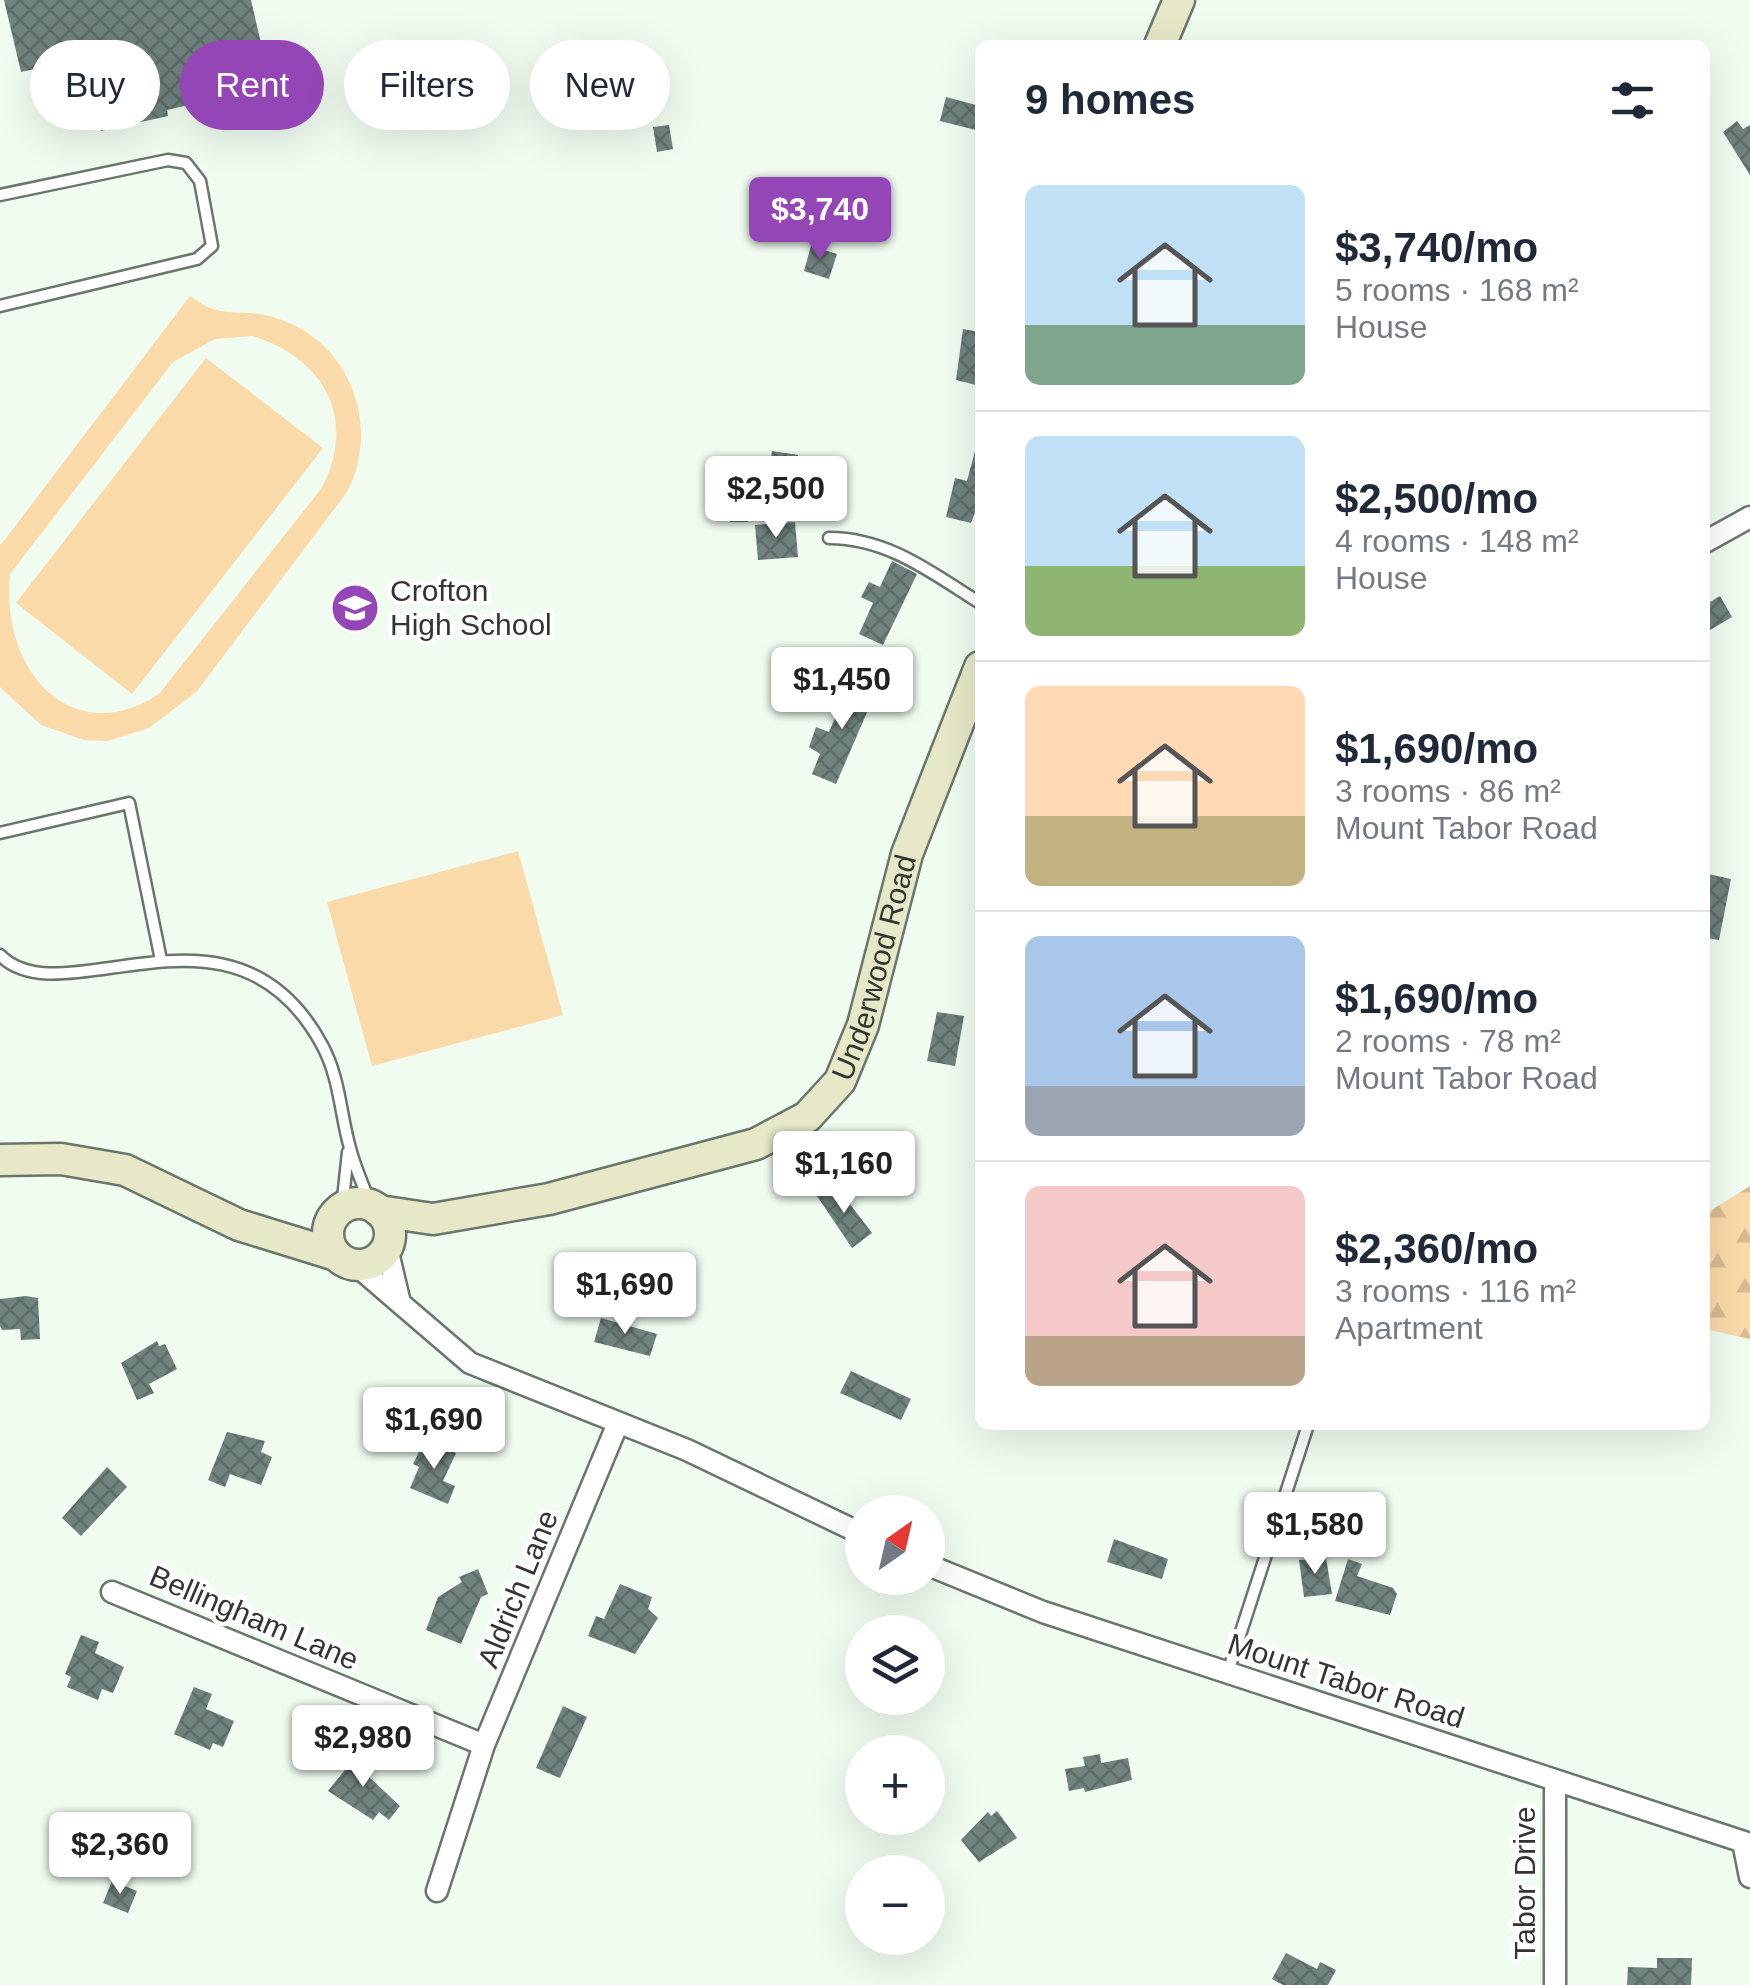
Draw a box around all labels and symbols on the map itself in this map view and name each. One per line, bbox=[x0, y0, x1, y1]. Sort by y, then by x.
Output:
pin: $3,740 bbox=[739, 177, 901, 262]
pin: $2,500 bbox=[695, 456, 857, 541]
place label: Crofton High School bbox=[390, 574, 552, 641]
school or university icon: Crofton High School bbox=[329, 582, 381, 634]
pin: $1,450 bbox=[761, 647, 923, 732]
street label: Underwood Road bbox=[825, 851, 922, 1085]
pin: $1,160 bbox=[763, 1131, 925, 1216]
pin: $1,690 bbox=[544, 1252, 706, 1337]
pin: $1,690 bbox=[353, 1387, 515, 1472]
pin: $1,580 bbox=[1234, 1492, 1396, 1577]
north arrow bbox=[845, 1495, 945, 1595]
street label: Aldrich Lane bbox=[471, 1505, 564, 1672]
street label: Bellingham Lane bbox=[145, 1559, 364, 1676]
street label: Mount Tabor Road bbox=[1224, 1627, 1468, 1734]
pin: $2,980 bbox=[282, 1705, 444, 1790]
street label: Tabor Drive bbox=[1508, 1806, 1541, 1960]
pin: $2,360 bbox=[39, 1812, 201, 1897]

